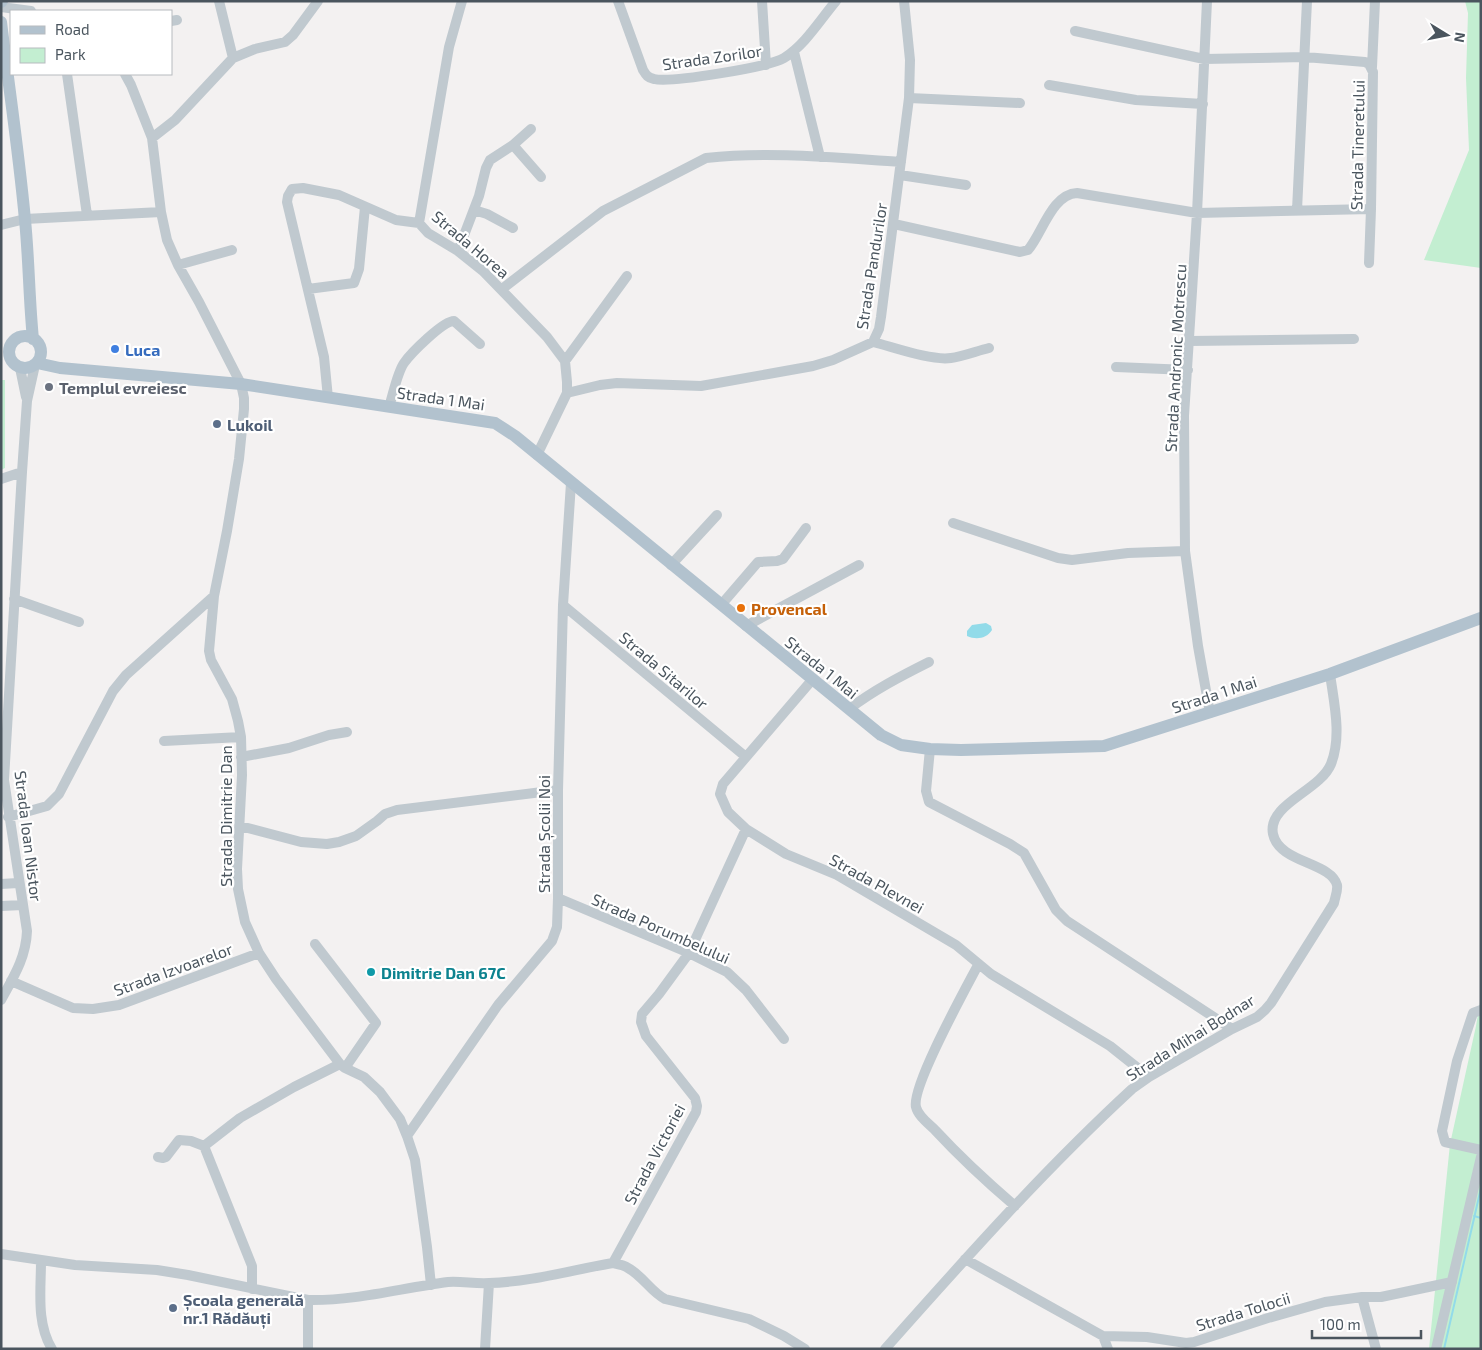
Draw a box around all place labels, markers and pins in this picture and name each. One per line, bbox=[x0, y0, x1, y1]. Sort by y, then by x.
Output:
place label: Luca bbox=[125, 340, 160, 359]
marker: Luca bbox=[109, 343, 121, 355]
place label: Templul evreiesc bbox=[59, 378, 187, 397]
marker: Templul evreiesc bbox=[43, 381, 55, 393]
place label: Lukoil bbox=[227, 415, 274, 434]
marker: Lukoil bbox=[211, 418, 223, 430]
place label: Provencal bbox=[751, 599, 828, 618]
marker: Provencal bbox=[735, 602, 747, 614]
place label: Dimitrie Dan 67C bbox=[381, 963, 506, 982]
marker: Dimitrie Dan 67C bbox=[365, 966, 377, 978]
place label: Școala generală nr.1 Rădăuți bbox=[183, 1290, 304, 1329]
marker: Școala generală nr.1 Rădăuți bbox=[167, 1302, 179, 1314]

